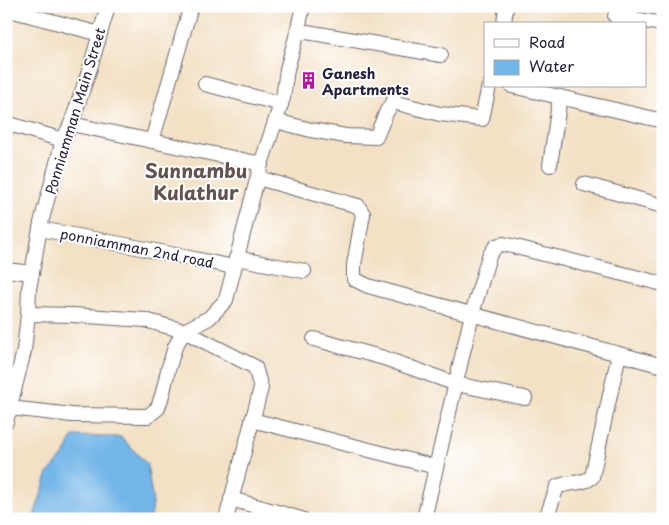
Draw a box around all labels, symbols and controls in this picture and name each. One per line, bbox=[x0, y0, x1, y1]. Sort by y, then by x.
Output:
legend bbox=[484, 22, 646, 88]
street label: Ponniamman Main Street bbox=[40, 25, 110, 197]
text: Road bbox=[529, 30, 565, 53]
text: Water bbox=[529, 54, 574, 77]
place label: Ganesh Apartments bbox=[322, 63, 409, 100]
building icon: Ganesh Apartments bbox=[298, 71, 318, 91]
district label: Sunnambu Kulathur bbox=[145, 156, 247, 206]
street label: ponniamman 2nd road bbox=[59, 223, 215, 273]

